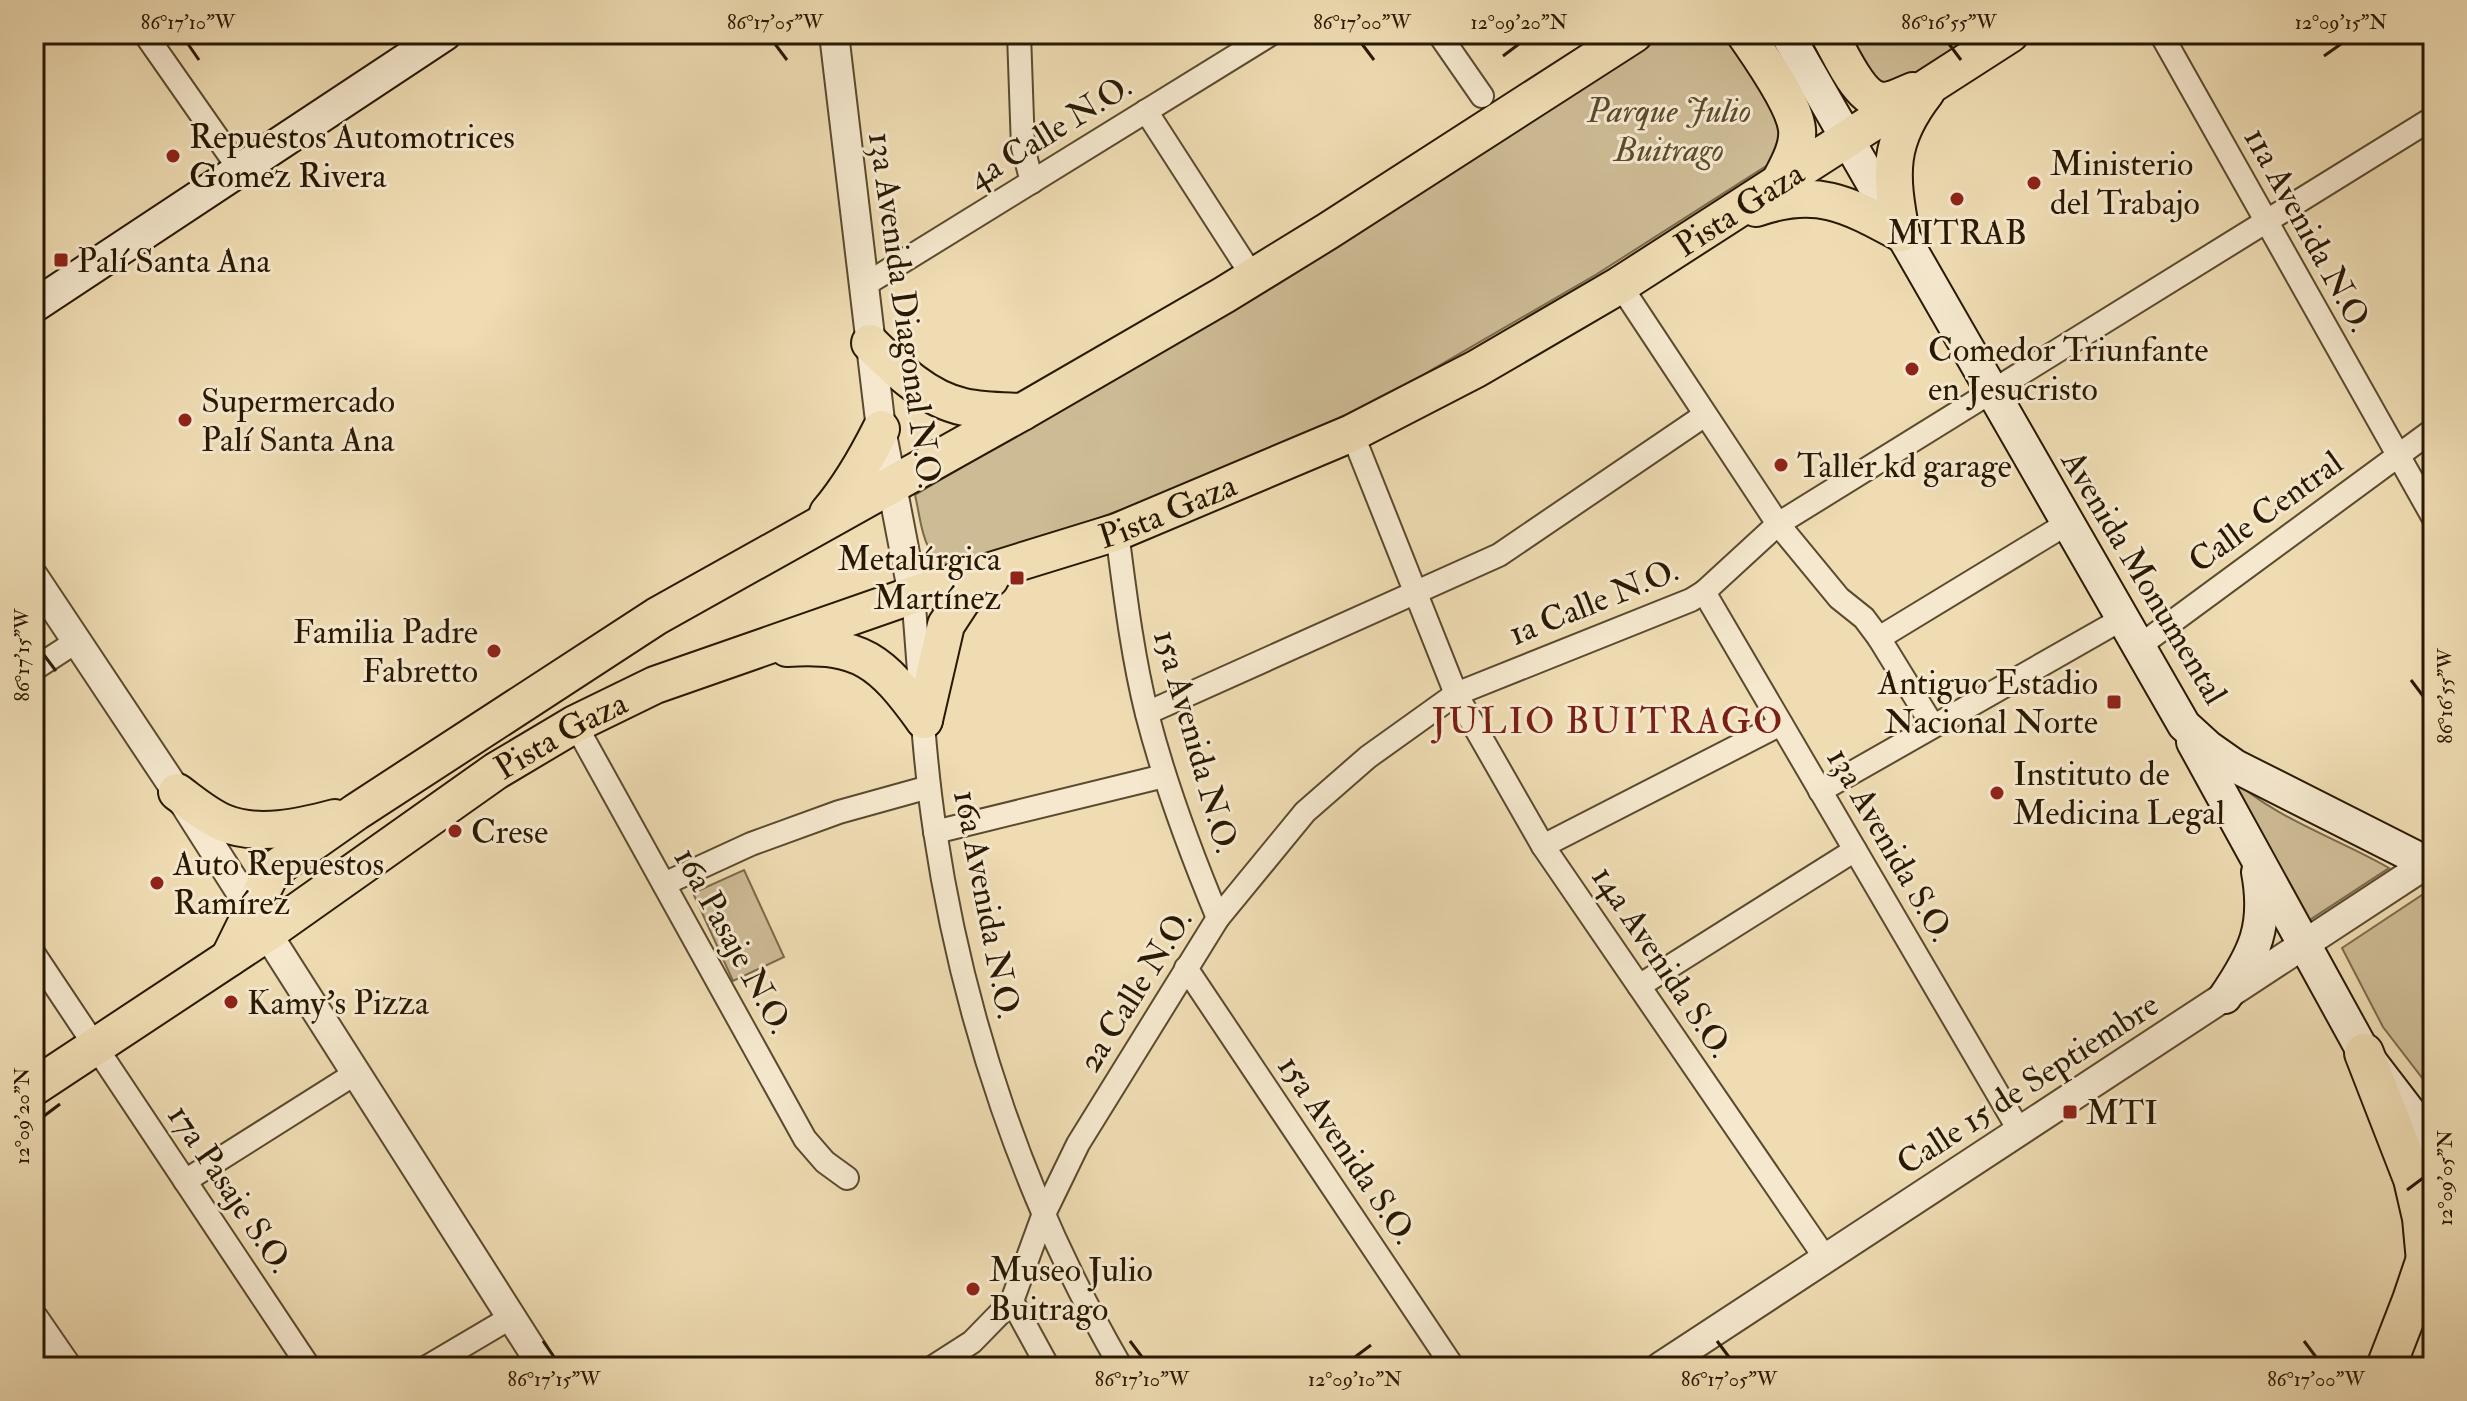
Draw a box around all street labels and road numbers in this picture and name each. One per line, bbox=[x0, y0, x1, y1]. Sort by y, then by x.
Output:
street label: 4a Calle N.O. bbox=[960, 65, 1140, 200]
street label: 11a Avenida N.O. bbox=[2234, 120, 2382, 340]
street label: 13a Avenida Diagonal N.O. bbox=[858, 129, 951, 491]
street label: Pista Gaza bbox=[1667, 152, 1813, 267]
street label: Avenida Monumental bbox=[2050, 442, 2237, 713]
street label: Calle Central bbox=[2180, 442, 2352, 583]
street label: Pista Gaza bbox=[1094, 464, 1244, 559]
street label: 1a Calle N.O. bbox=[1503, 549, 1685, 656]
street label: 15a Avenida N.O. bbox=[1143, 625, 1248, 858]
street label: Pista Gaza bbox=[487, 681, 636, 790]
street label: 13a Avenida S.O. bbox=[1817, 740, 1963, 950]
street label: 16a Avenida N.O. bbox=[943, 786, 1030, 1022]
street label: 16a Pasaje N.O. bbox=[664, 840, 802, 1041]
street label: 14a Avenida S.O. bbox=[1582, 858, 1742, 1066]
street label: 2a Calle N.O. bbox=[1068, 901, 1202, 1080]
street label: Calle 15 de Septiembre bbox=[1889, 984, 2167, 1185]
street label: 15a Avenida S.O. bbox=[1268, 1047, 1426, 1253]
street label: 17a Pasaje S.O. bbox=[158, 1096, 302, 1281]

